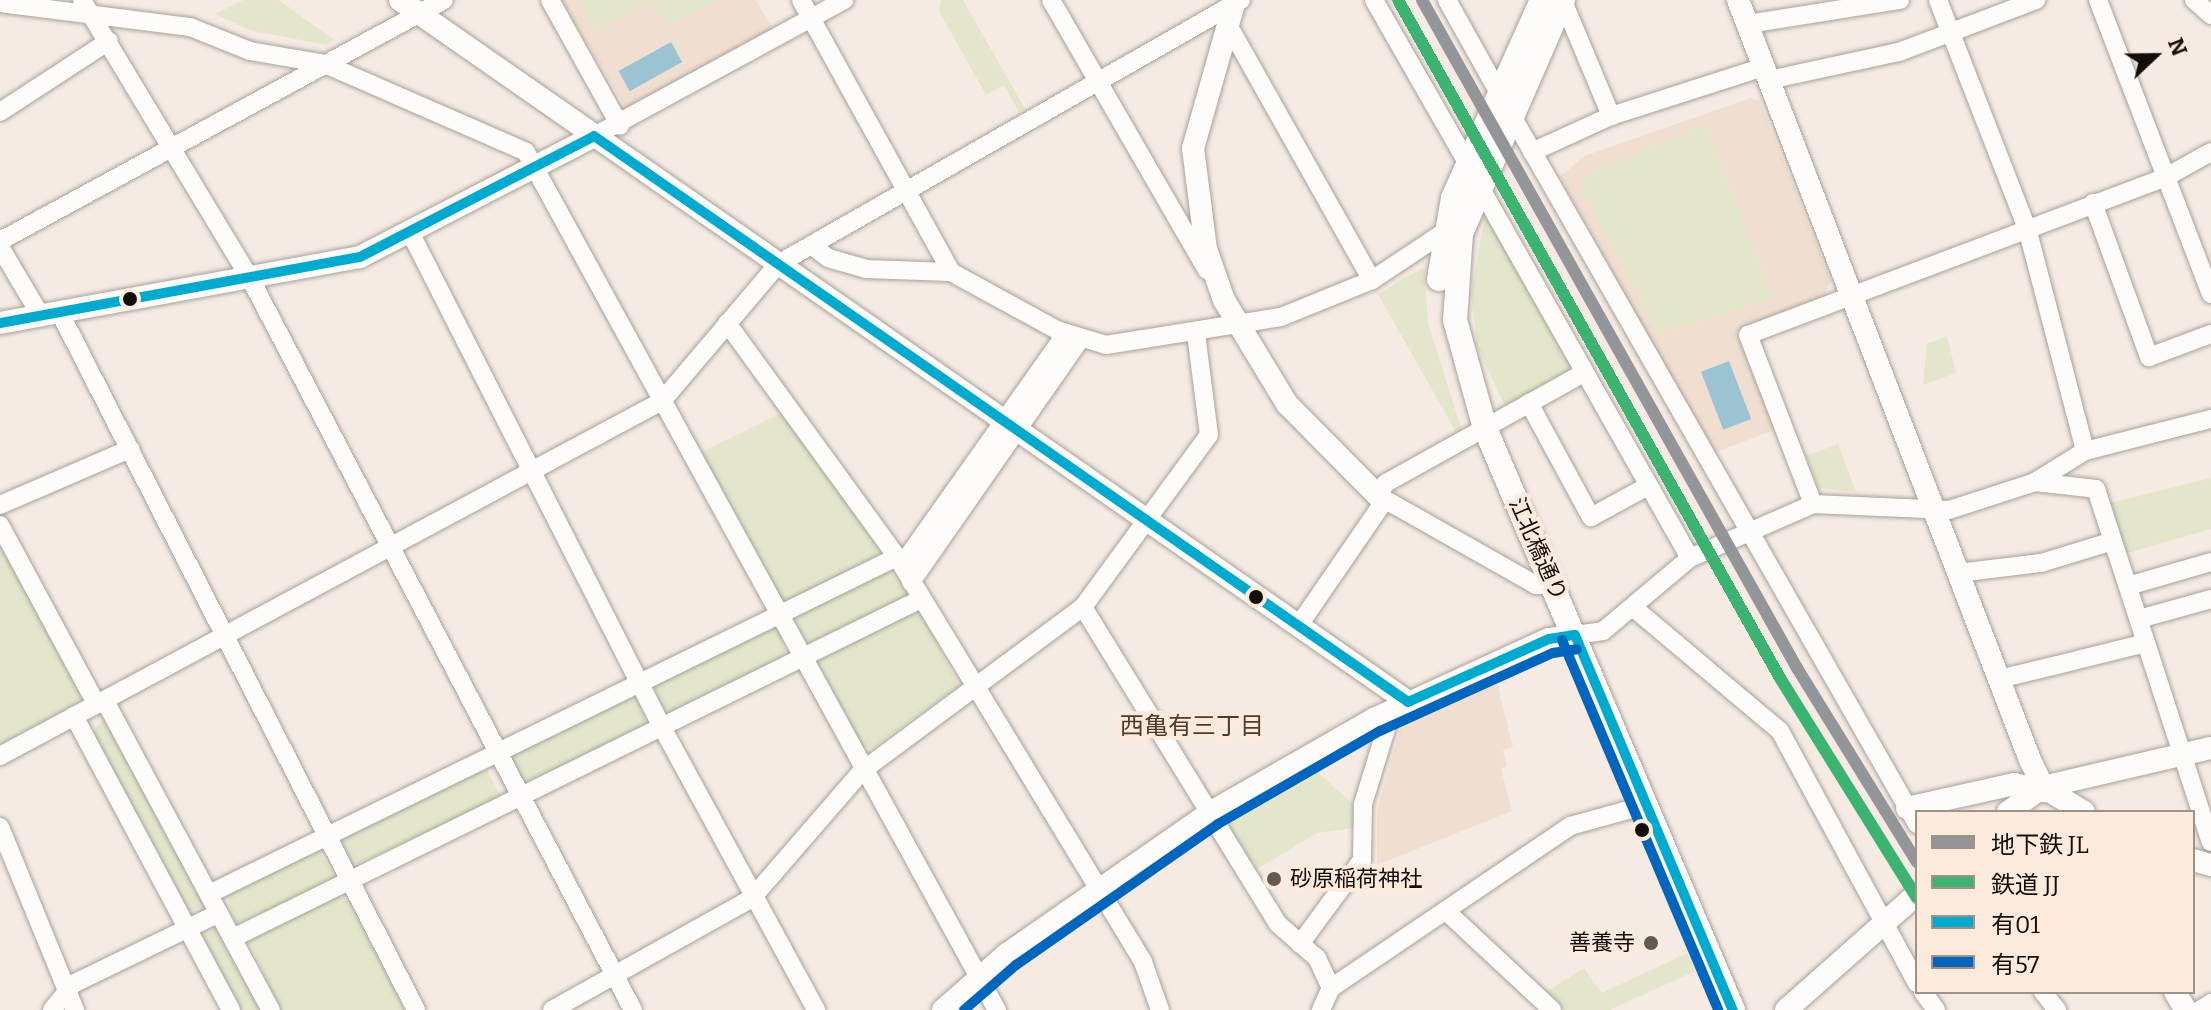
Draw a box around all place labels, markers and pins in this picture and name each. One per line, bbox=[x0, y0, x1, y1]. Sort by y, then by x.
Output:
unlabelled marker bbox=[122, 291, 138, 307]
unlabelled marker bbox=[1248, 589, 1264, 605]
unlabelled marker bbox=[1634, 822, 1650, 838]
place label: 砂原稲荷神社 bbox=[1290, 866, 1422, 892]
marker: 砂原稲荷神社 bbox=[1265, 870, 1283, 888]
place label: 善養寺 bbox=[1569, 930, 1635, 956]
marker: 善養寺 bbox=[1642, 934, 1660, 952]

